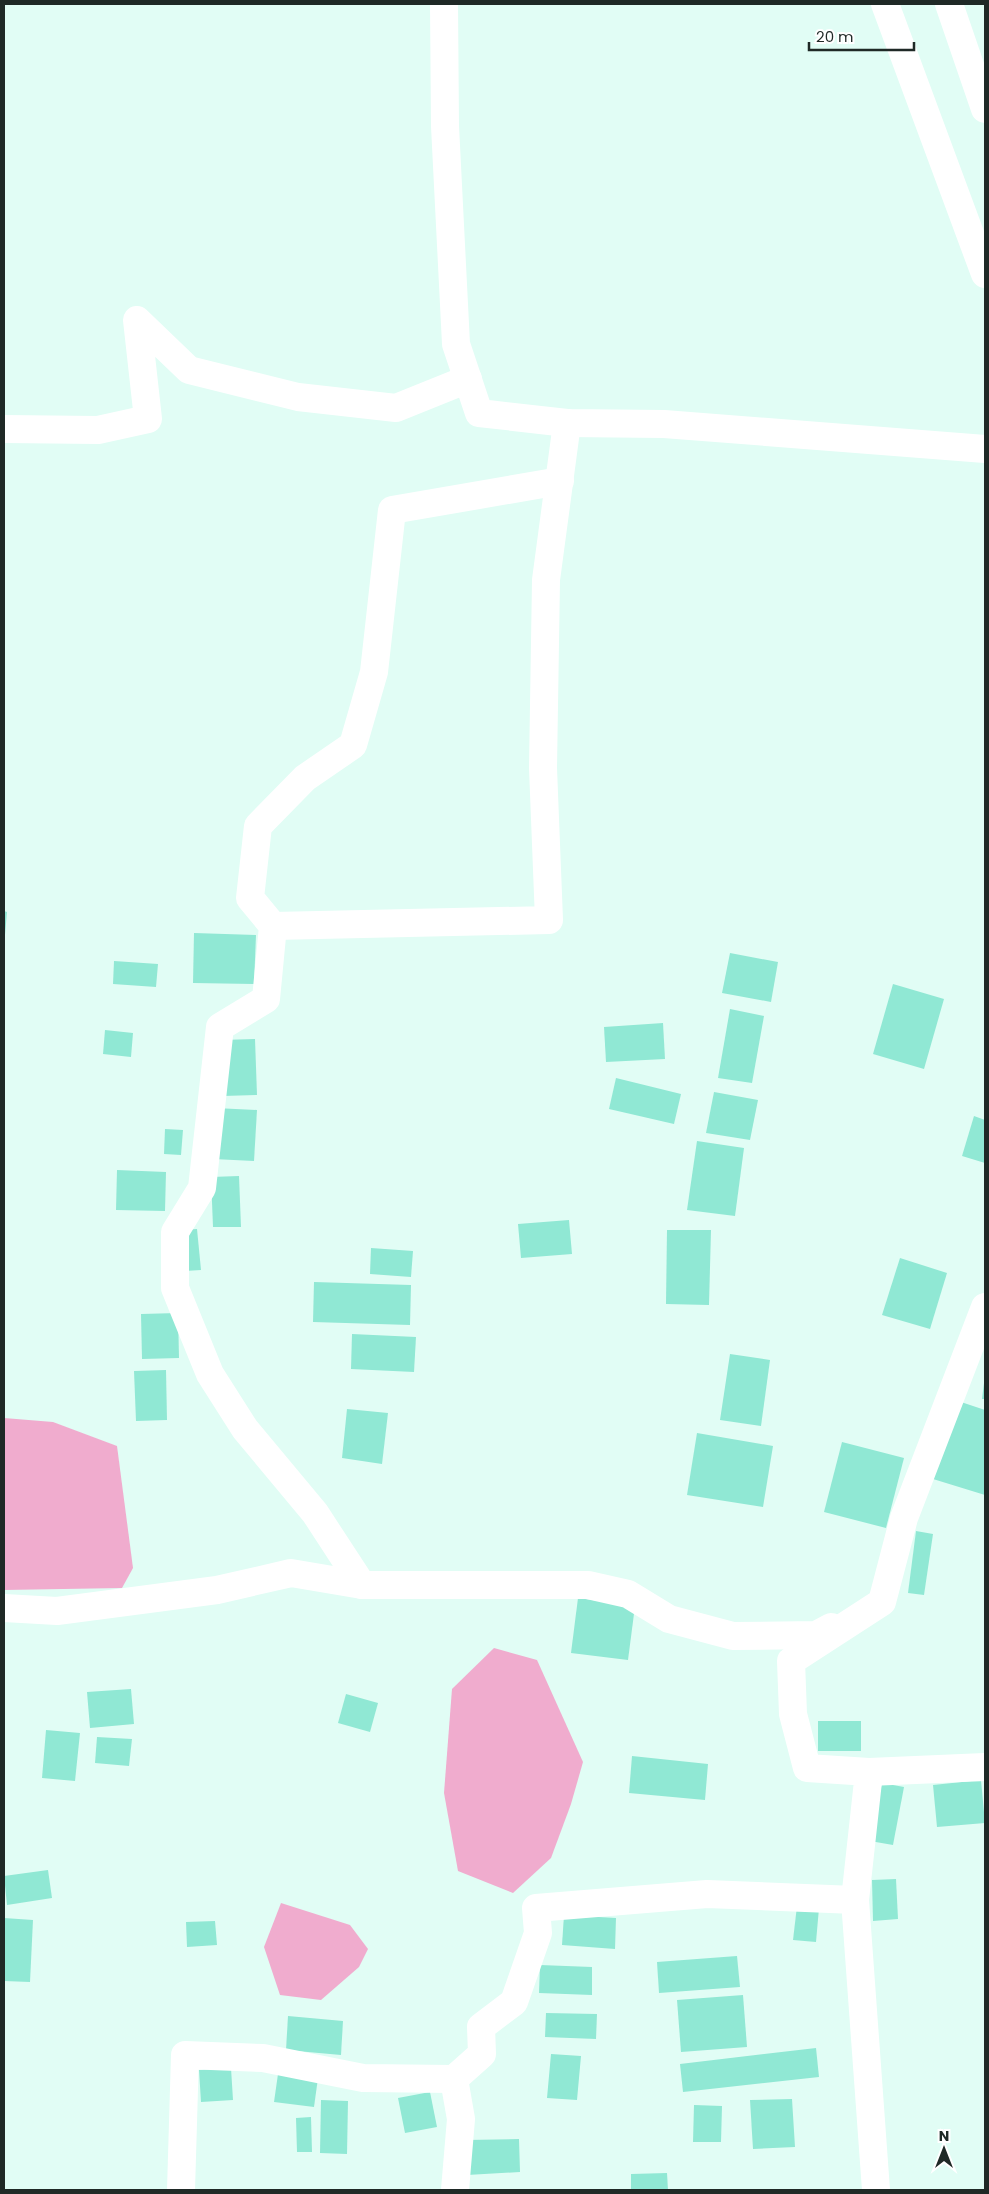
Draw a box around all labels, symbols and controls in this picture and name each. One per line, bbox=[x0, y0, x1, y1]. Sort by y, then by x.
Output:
scale bar bbox=[809, 20, 914, 52]
text: 20 m bbox=[816, 26, 854, 47]
north arrow bbox=[919, 2124, 969, 2174]
text: N bbox=[939, 2126, 949, 2146]

